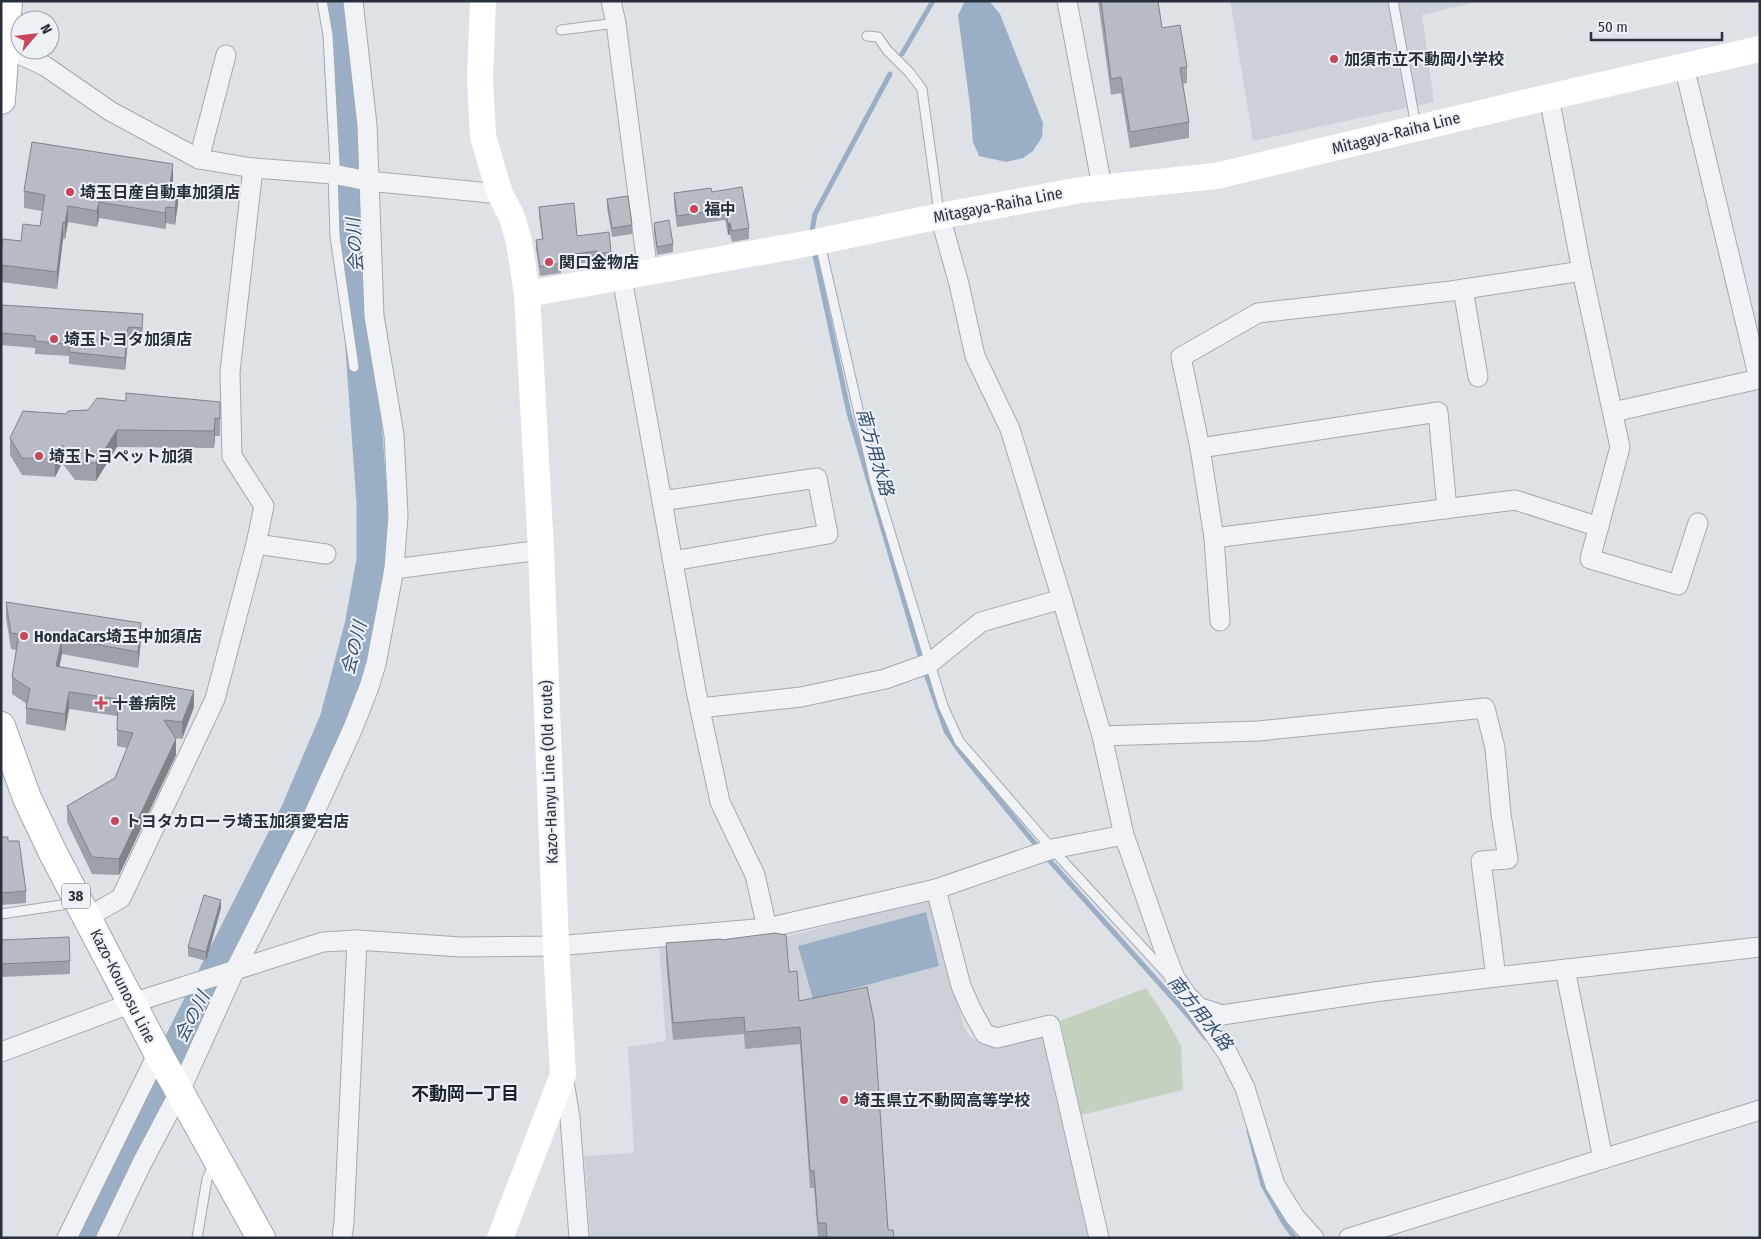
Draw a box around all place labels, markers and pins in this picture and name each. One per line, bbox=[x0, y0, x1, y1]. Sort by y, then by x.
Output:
place label: 加須市立不動岡小学校 bbox=[1344, 50, 1504, 69]
marker: 加須市立不動岡小学校 bbox=[1328, 53, 1340, 65]
place label: 埼玉日産自動車加須店 bbox=[80, 183, 240, 202]
marker: 埼玉日産自動車加須店 bbox=[64, 186, 76, 198]
place label: 福中 bbox=[704, 200, 736, 219]
marker: 福中 bbox=[688, 203, 700, 215]
place label: 関口金物店 bbox=[559, 253, 639, 272]
marker: 関口金物店 bbox=[543, 256, 555, 268]
place label: 埼玉トヨタ加須店 bbox=[64, 330, 192, 349]
marker: 埼玉トヨタ加須店 bbox=[48, 333, 60, 345]
place label: 埼玉トヨペット加須 bbox=[49, 447, 193, 466]
marker: 埼玉トヨペット加須 bbox=[33, 450, 45, 462]
place label: HondaCars埼玉中加須店 bbox=[34, 627, 202, 646]
marker: HondaCars埼玉中加須店 bbox=[18, 630, 30, 642]
place label: 十善病院 bbox=[112, 694, 176, 713]
marker: 十善病院 bbox=[94, 696, 108, 710]
place label: トヨタカローラ埼玉加須愛宕店 bbox=[125, 812, 349, 831]
marker: トヨタカローラ埼玉加須愛宕店 bbox=[109, 815, 121, 827]
place label: 埼玉県立不動岡高等学校 bbox=[854, 1091, 1030, 1110]
marker: 埼玉県立不動岡高等学校 bbox=[838, 1094, 850, 1106]

